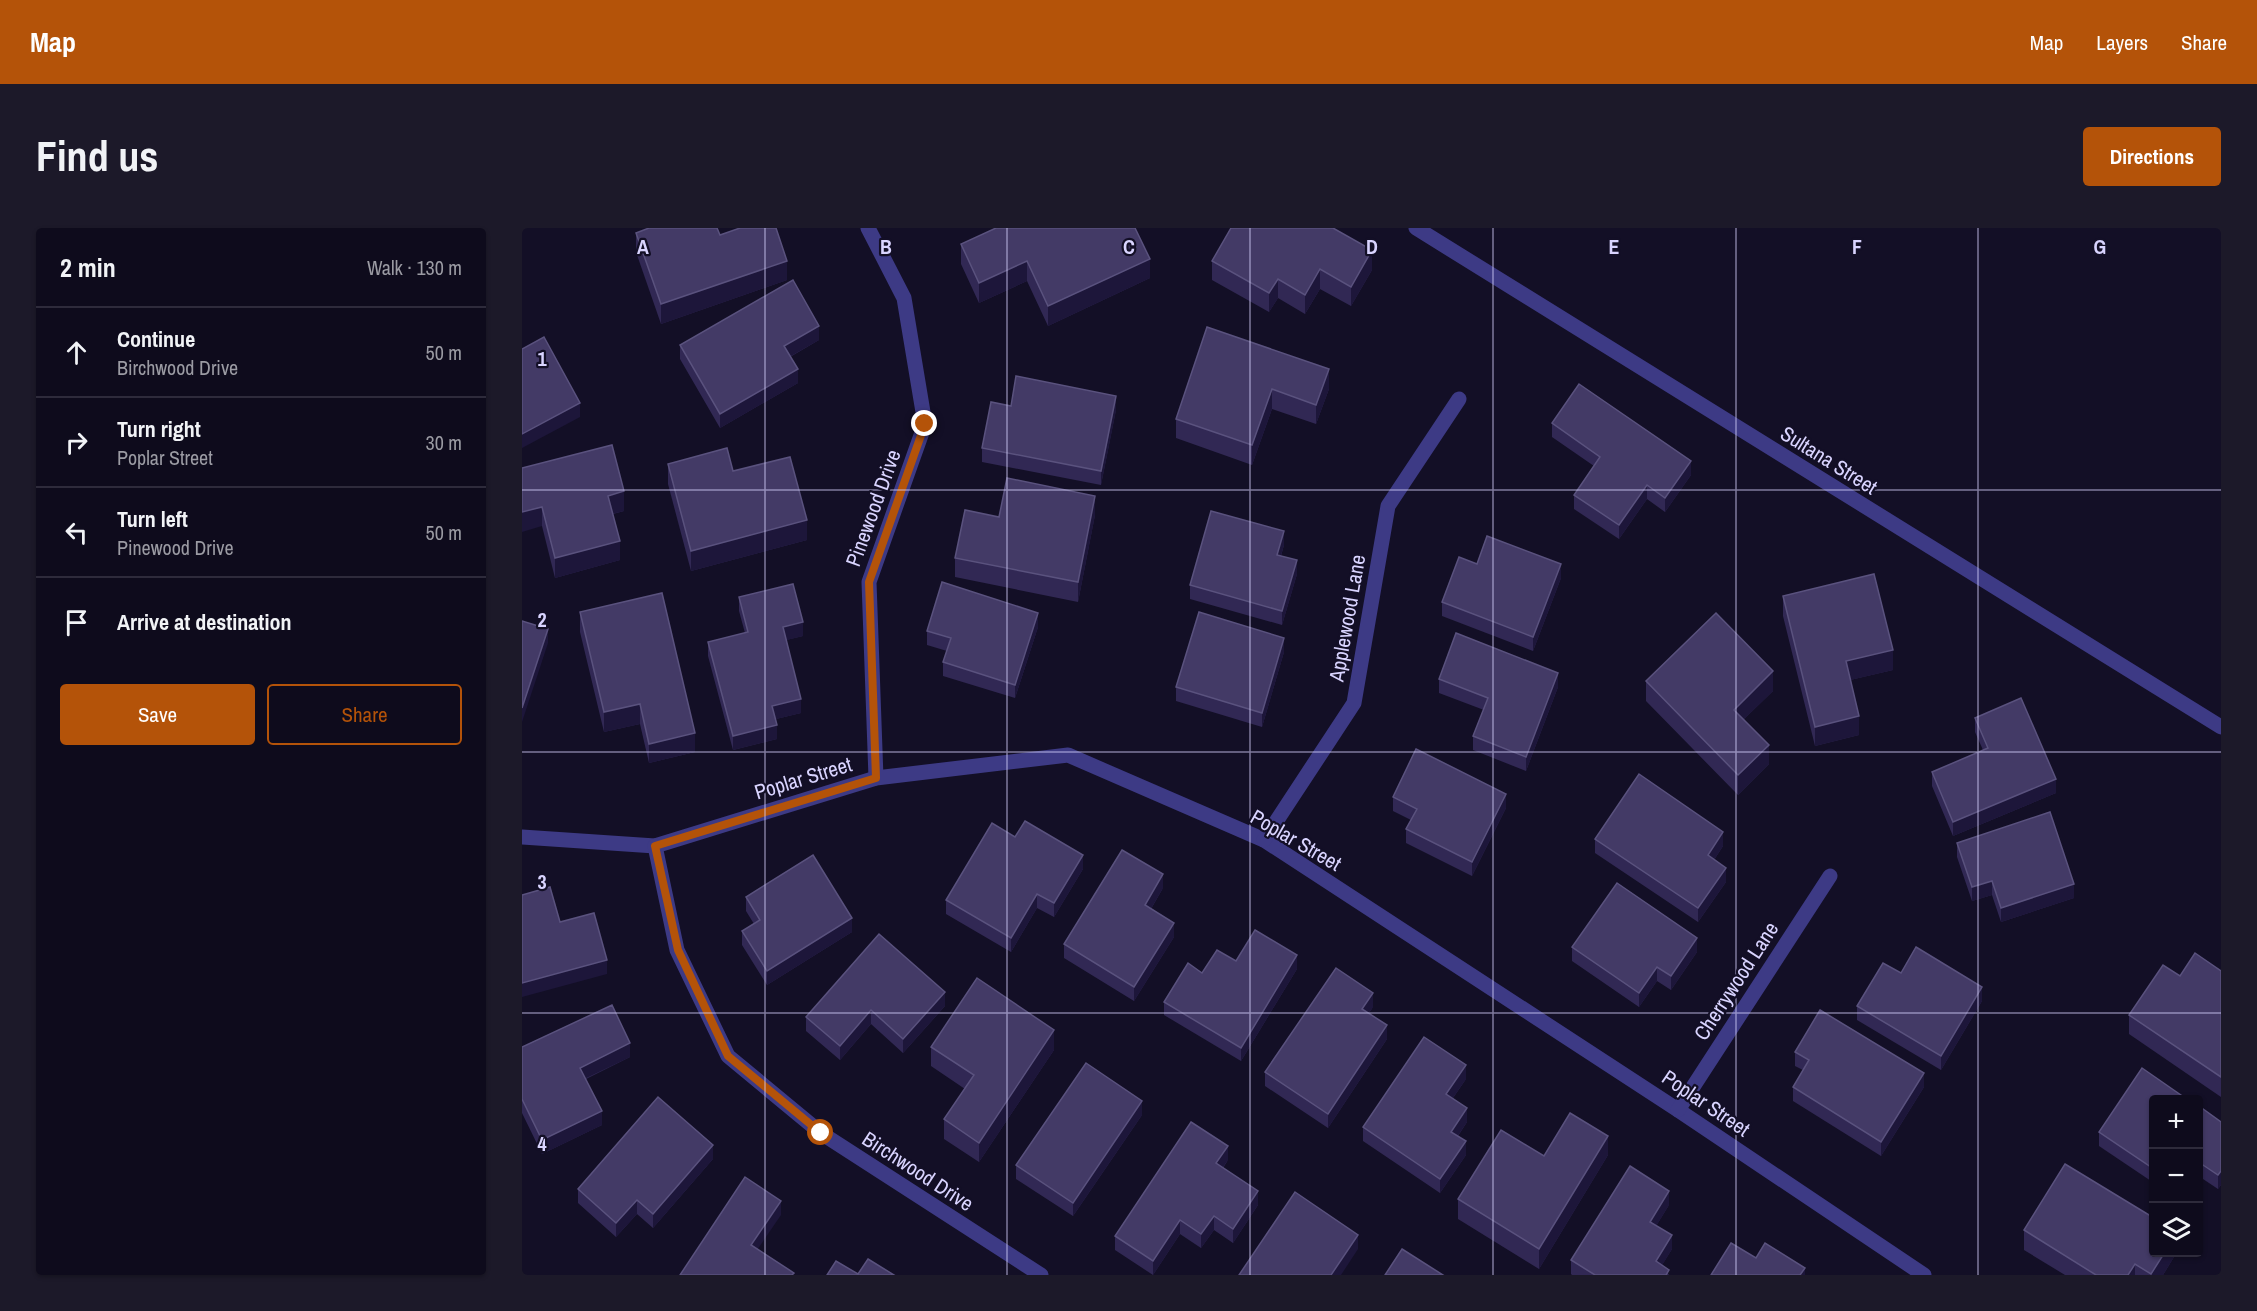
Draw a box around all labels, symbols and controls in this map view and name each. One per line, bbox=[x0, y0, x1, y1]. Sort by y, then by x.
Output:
text: Map bbox=[30, 23, 76, 61]
text: Map bbox=[2030, 28, 2063, 57]
text: Layers bbox=[2096, 28, 2148, 57]
text: Share bbox=[2181, 28, 2227, 57]
button: Directions bbox=[2083, 127, 2221, 186]
text: Find us bbox=[36, 128, 158, 184]
text: A bbox=[637, 233, 649, 260]
text: B bbox=[880, 233, 892, 260]
text: C bbox=[1123, 233, 1135, 260]
text: D bbox=[1366, 233, 1378, 260]
text: E bbox=[1609, 233, 1620, 260]
text: F bbox=[1852, 233, 1862, 260]
text: G bbox=[2094, 233, 2106, 260]
text: 2 min bbox=[60, 250, 116, 285]
text: Walk · 130 m bbox=[367, 254, 462, 281]
text: Continue bbox=[117, 324, 195, 354]
icon: ahead bbox=[60, 336, 93, 369]
text: 50 m bbox=[426, 339, 462, 366]
text: 1 bbox=[537, 345, 547, 372]
text: Birchwood Drive bbox=[117, 354, 238, 381]
route end bbox=[911, 410, 937, 436]
text: Turn right bbox=[117, 414, 201, 444]
street label: Sultana Street bbox=[1775, 419, 1883, 501]
icon: right bbox=[60, 426, 93, 459]
text: 30 m bbox=[426, 429, 462, 456]
text: Poplar Street bbox=[117, 444, 213, 471]
street label: Pinewood Drive bbox=[838, 445, 908, 571]
text: Turn left bbox=[117, 504, 188, 534]
icon: left bbox=[60, 516, 93, 549]
text: 50 m bbox=[426, 519, 462, 546]
text: Pinewood Drive bbox=[117, 534, 234, 561]
street label: Applewood Lane bbox=[1321, 552, 1372, 685]
icon: arrive bbox=[60, 606, 93, 639]
text: 2 bbox=[537, 606, 547, 633]
text: Arrive at destination bbox=[117, 607, 291, 637]
button: Save bbox=[60, 684, 255, 745]
button: Share bbox=[267, 684, 462, 745]
street label: Poplar Street bbox=[751, 749, 855, 807]
street label: Poplar Street bbox=[1245, 802, 1347, 878]
text: 3 bbox=[537, 868, 547, 895]
street label: Cherrywood Lane bbox=[1687, 916, 1785, 1046]
street label: Poplar Street bbox=[1656, 1063, 1756, 1143]
map controls bbox=[2149, 1095, 2203, 1257]
button: + bbox=[2149, 1095, 2203, 1149]
route start bbox=[807, 1119, 833, 1145]
street label: Birchwood Drive bbox=[857, 1124, 979, 1218]
text: 4 bbox=[537, 1130, 547, 1157]
button: − bbox=[2149, 1149, 2203, 1203]
button: layers bbox=[2149, 1203, 2203, 1257]

